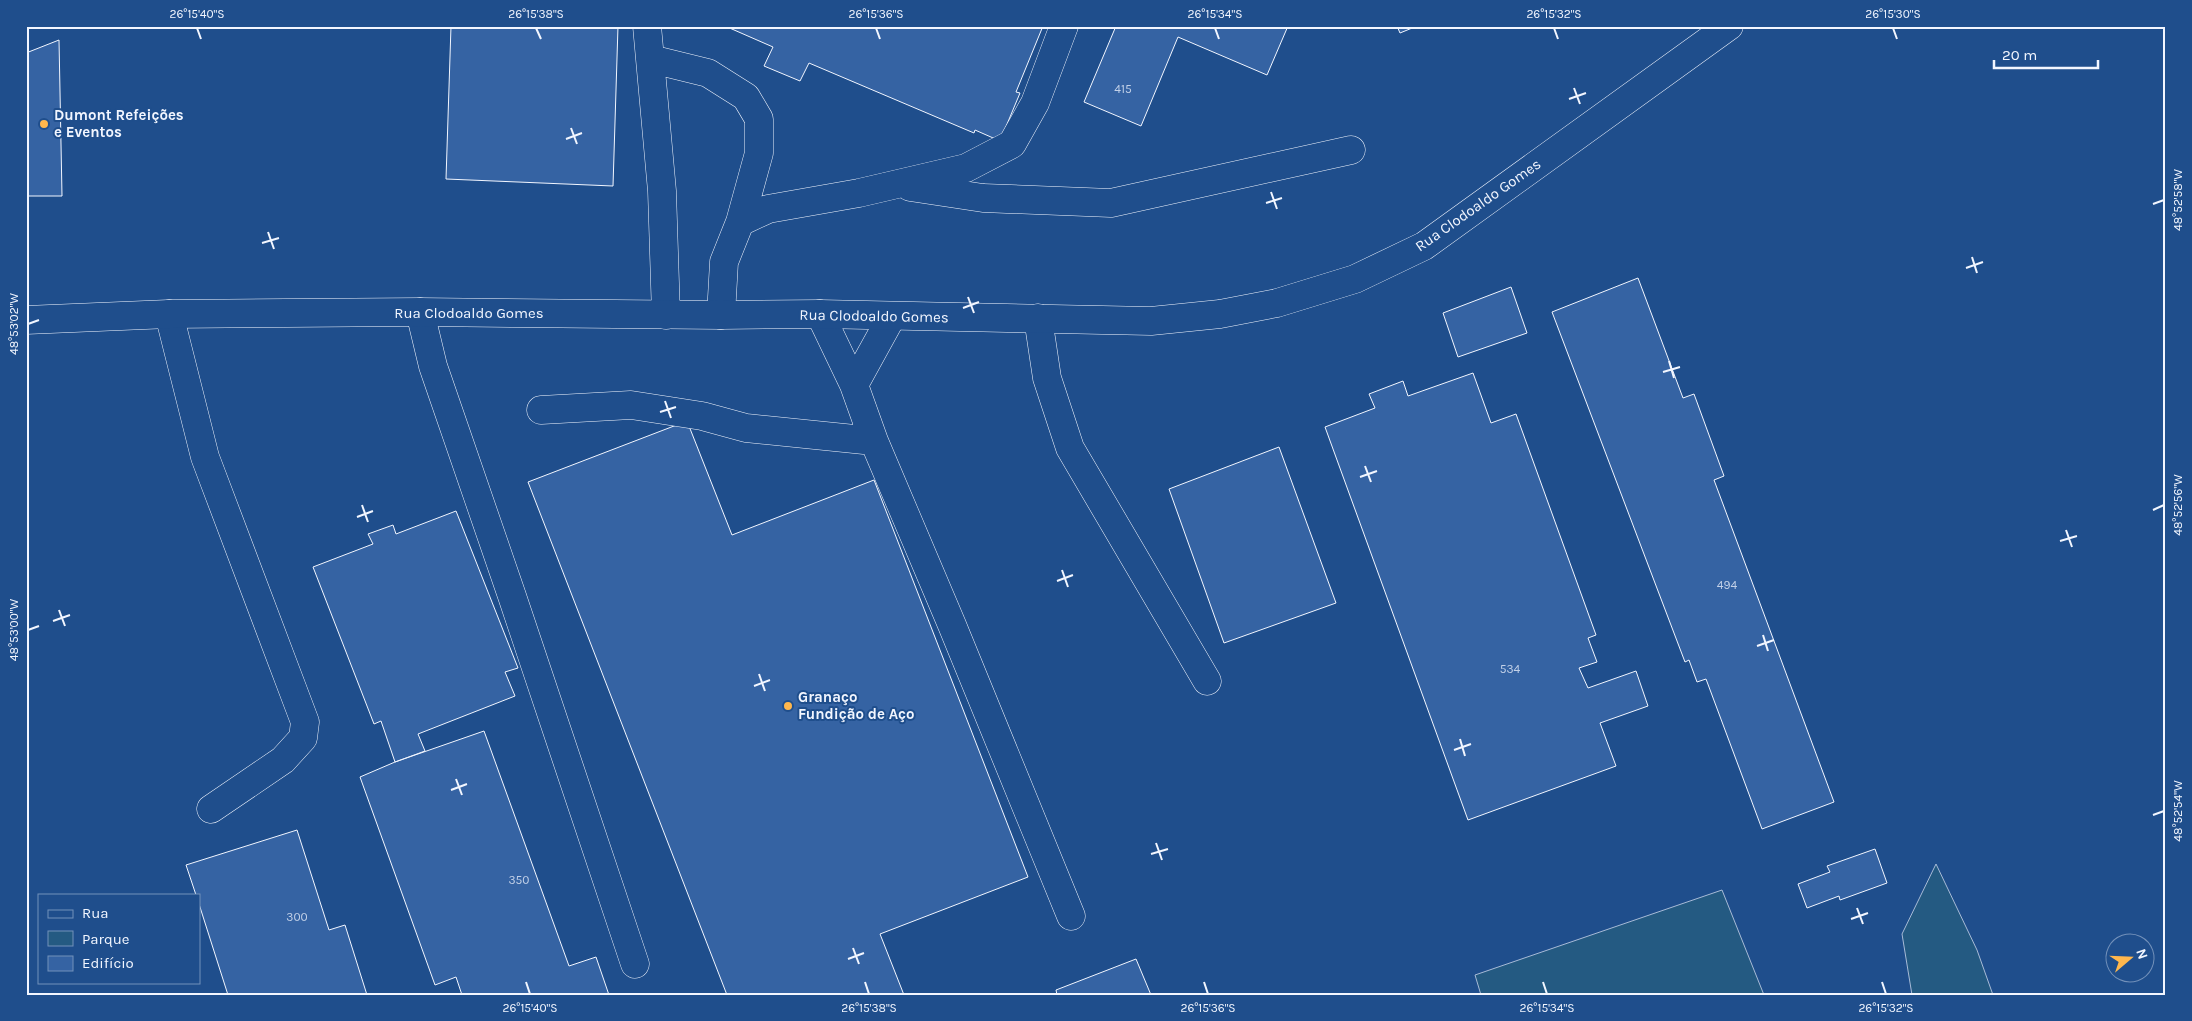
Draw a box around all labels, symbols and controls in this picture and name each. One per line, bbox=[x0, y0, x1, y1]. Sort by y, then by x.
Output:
text: 26°15'40"S bbox=[169, 7, 225, 21]
text: 26°15'38"S bbox=[508, 7, 564, 21]
text: 26°15'36"S bbox=[848, 7, 904, 21]
text: 26°15'34"S bbox=[1188, 7, 1242, 21]
text: 26°15'32"S bbox=[1526, 7, 1582, 21]
text: 26°15'30"S bbox=[1865, 7, 1921, 21]
scale bar bbox=[1994, 38, 2098, 70]
text: 20 m bbox=[2002, 46, 2037, 64]
house number: 415 bbox=[1114, 82, 1132, 96]
place label: Dumont Refeições e Eventos bbox=[54, 106, 184, 141]
marker: Dumont Refeições e Eventos bbox=[38, 118, 50, 130]
street label: Rua Clodoaldo Gomes bbox=[1412, 155, 1544, 255]
text: 48°52'58"W bbox=[2171, 169, 2185, 231]
text: 48°53'02"W bbox=[7, 293, 21, 355]
street label: Rua Clodoaldo Gomes bbox=[394, 304, 544, 322]
street label: Rua Clodoaldo Gomes bbox=[799, 306, 949, 326]
text: 48°52'56"W bbox=[2171, 474, 2185, 536]
house number: 494 bbox=[1717, 578, 1737, 592]
text: 48°53'00"W bbox=[7, 599, 21, 661]
house number: 534 bbox=[1500, 662, 1521, 676]
place label: Granaço Fundição de Aço bbox=[798, 688, 915, 723]
marker: Granaço Fundição de Aço bbox=[782, 700, 794, 712]
text: 48°52'54"W bbox=[2171, 780, 2185, 842]
house number: 350 bbox=[509, 873, 529, 887]
legend bbox=[38, 894, 200, 984]
text: Rua bbox=[82, 904, 109, 922]
house number: 300 bbox=[286, 910, 308, 924]
text: Parque bbox=[82, 930, 130, 948]
north arrow bbox=[2104, 934, 2154, 984]
text: N bbox=[2132, 946, 2151, 961]
text: Edifício bbox=[82, 954, 134, 972]
text: 26°15'40"S bbox=[502, 1001, 558, 1015]
text: 26°15'38"S bbox=[841, 1001, 897, 1015]
text: 26°15'36"S bbox=[1180, 1001, 1236, 1015]
text: 26°15'34"S bbox=[1520, 1001, 1574, 1015]
text: 26°15'32"S bbox=[1858, 1001, 1914, 1015]

